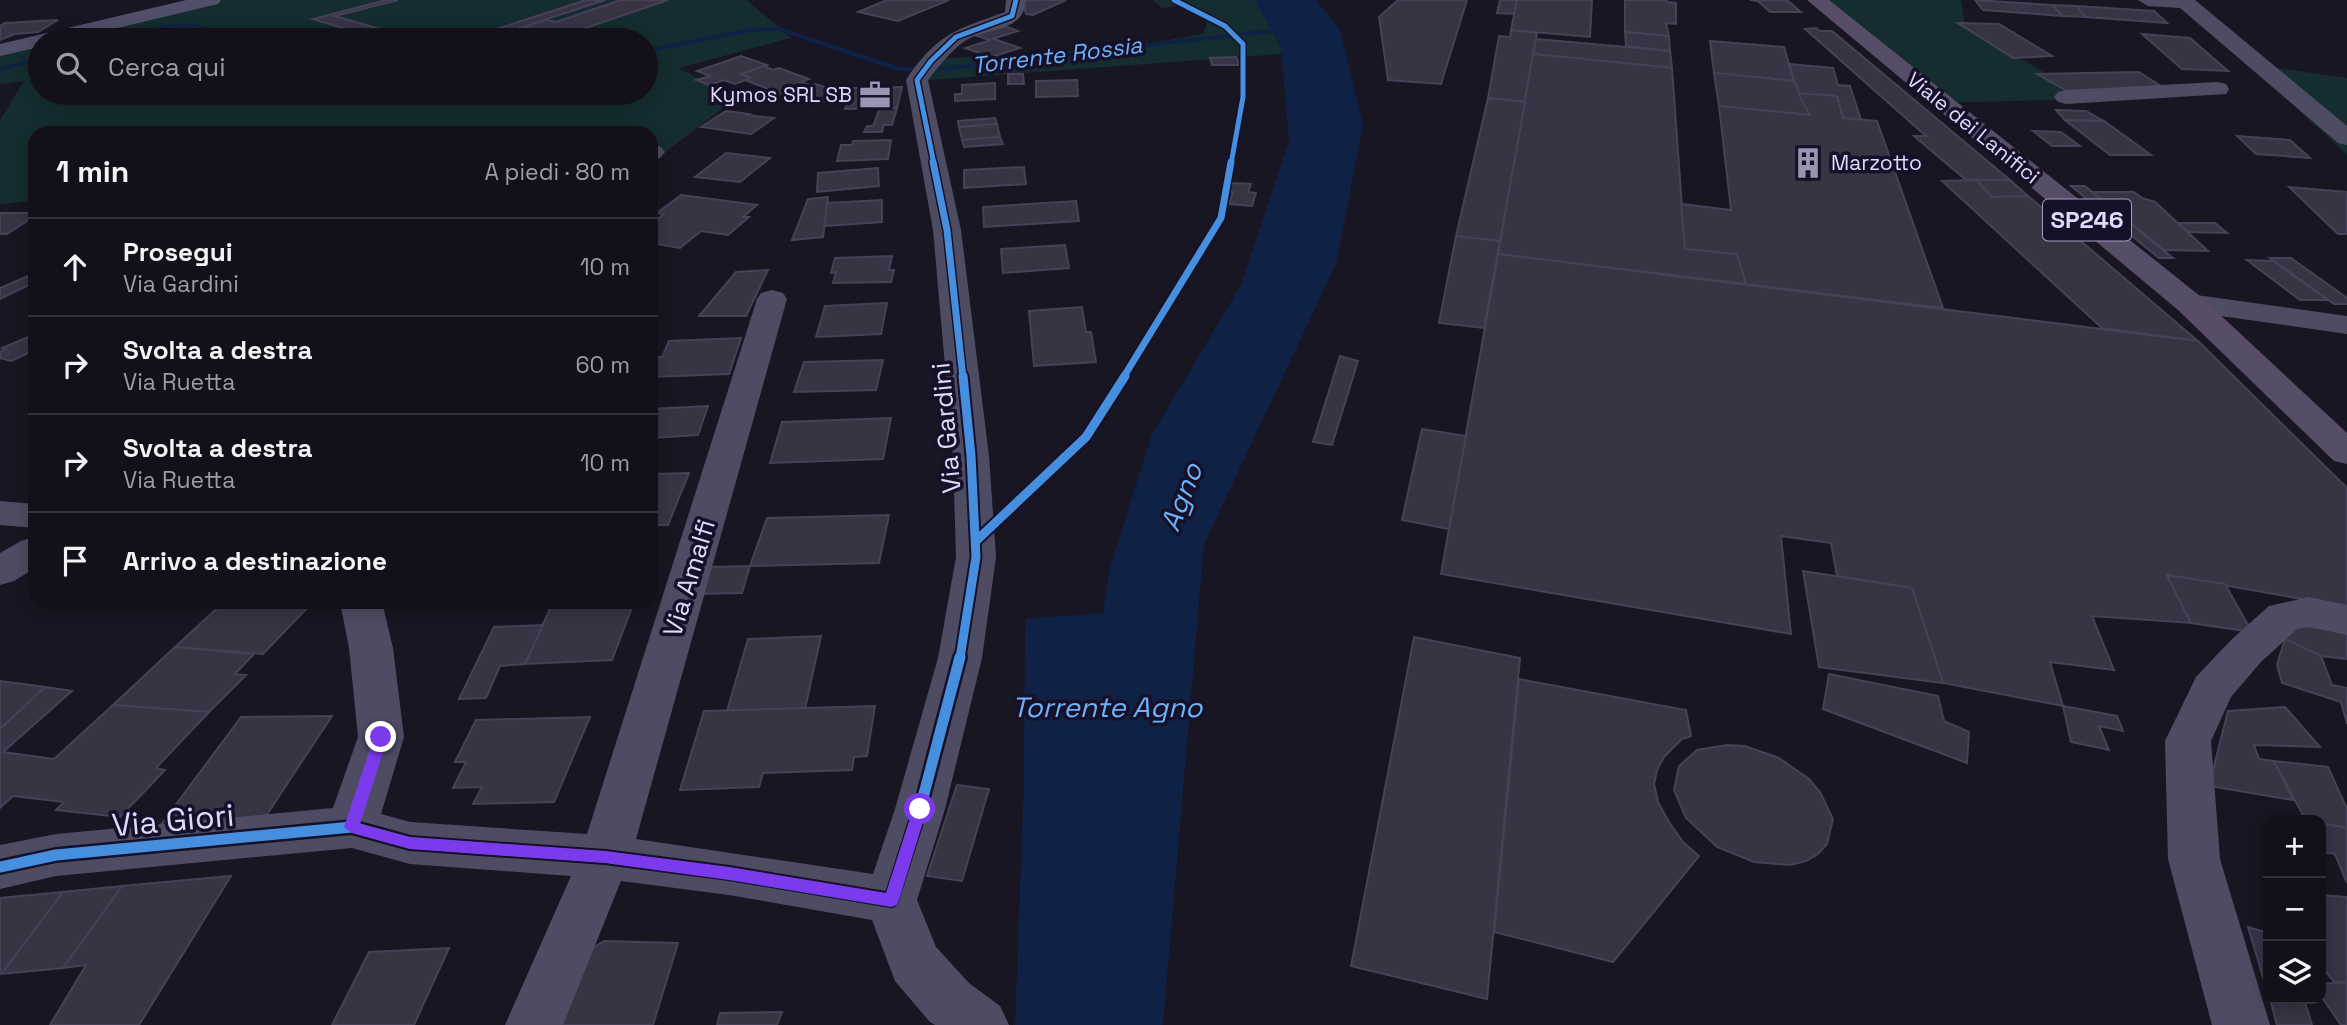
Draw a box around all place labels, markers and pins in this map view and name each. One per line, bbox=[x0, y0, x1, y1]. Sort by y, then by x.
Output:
office icon: Kymos SRL SB bbox=[858, 78, 892, 112]
place label: Kymos SRL SB bbox=[710, 81, 852, 108]
building icon: Marzotto bbox=[1791, 146, 1825, 180]
place label: Marzotto bbox=[1831, 149, 1922, 176]

